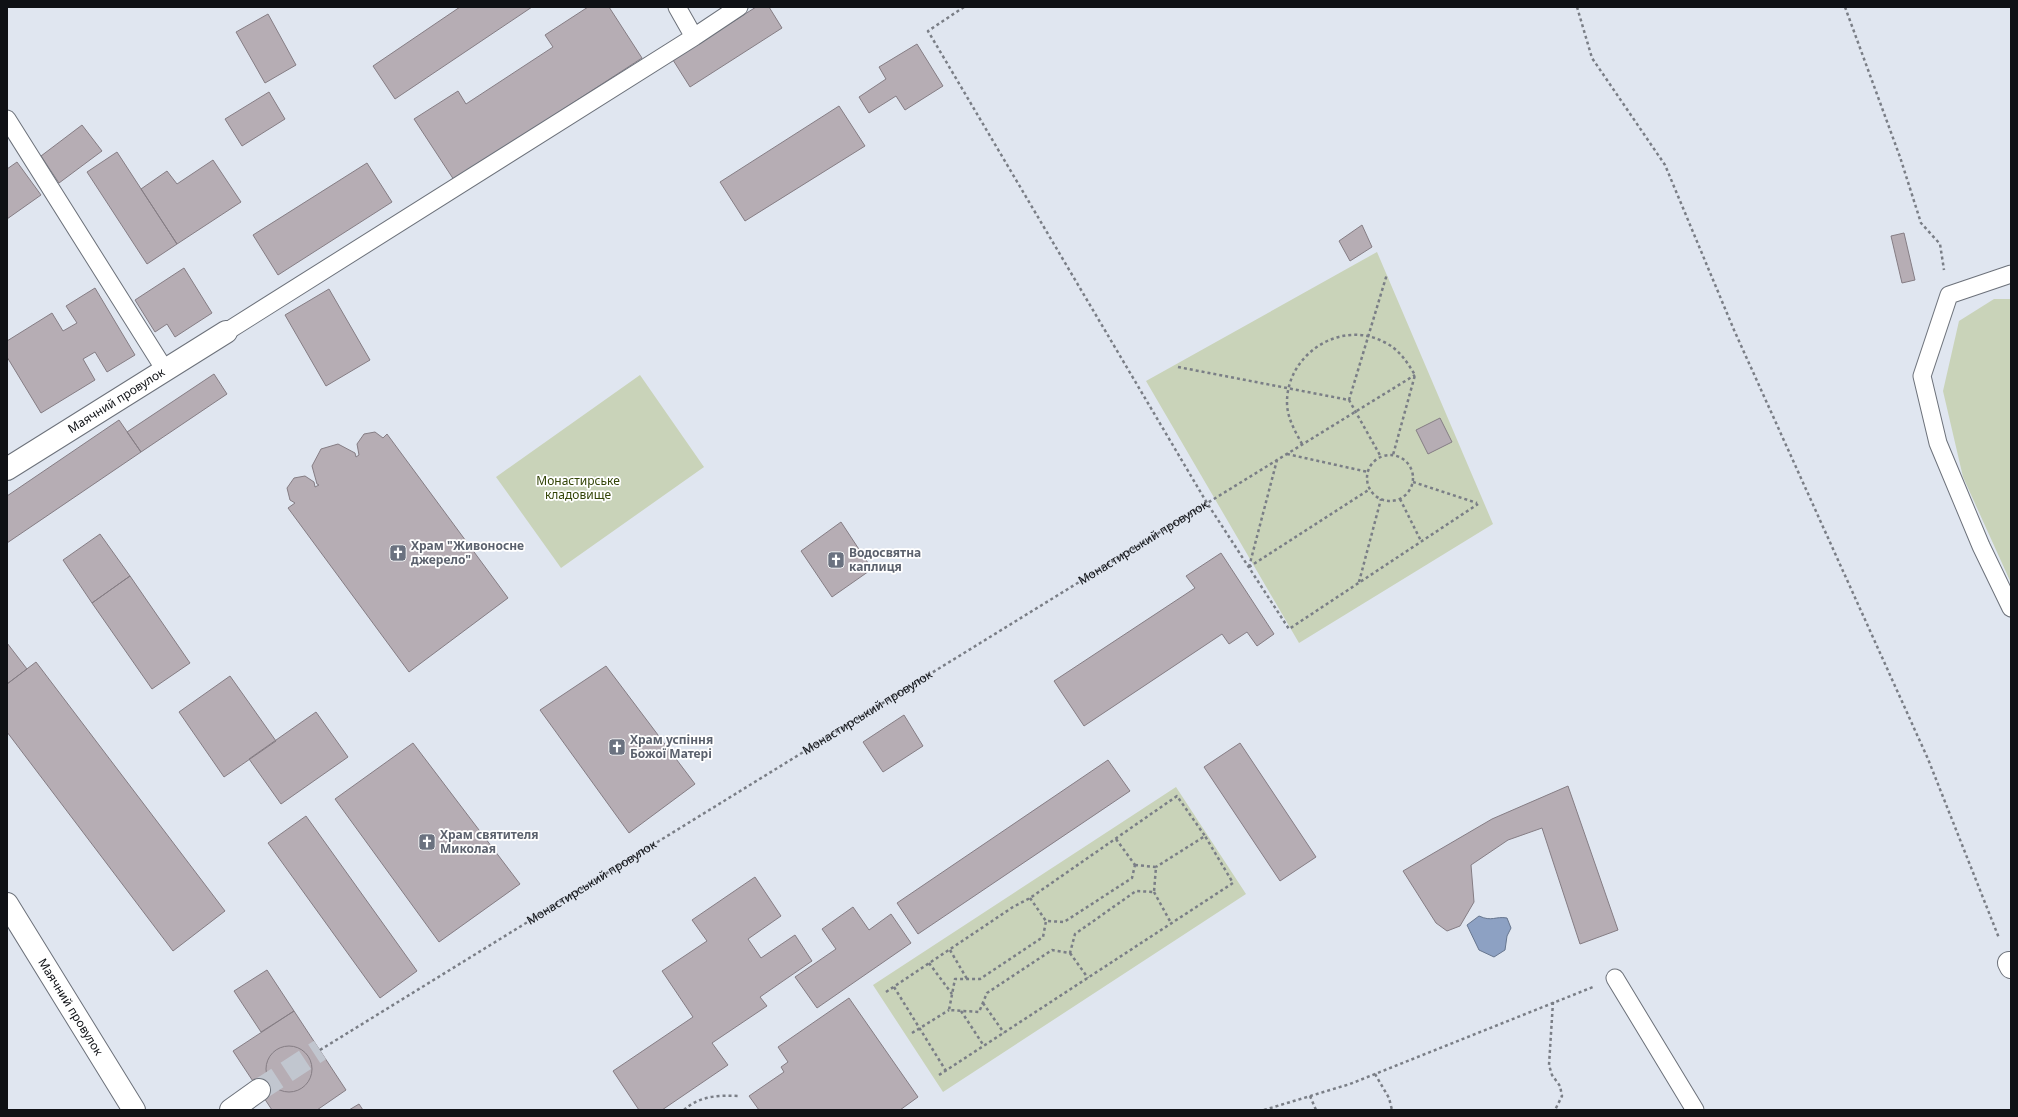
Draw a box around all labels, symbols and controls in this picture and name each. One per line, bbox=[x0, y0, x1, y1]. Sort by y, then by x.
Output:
street label: Маячний провулок bbox=[64, 363, 168, 437]
park label: Монастирське кладовище bbox=[536, 472, 620, 503]
street label: Монастирський провулок bbox=[1075, 495, 1212, 589]
place label: Храм "Живоносне джерело" bbox=[411, 537, 524, 568]
church icon: Храм "Живоносне джерело" bbox=[388, 543, 408, 563]
place label: Водосвятна каплиця bbox=[849, 544, 921, 575]
church icon: Водосвятна каплиця bbox=[826, 550, 846, 570]
street label: Монастирський провулок bbox=[799, 665, 936, 759]
place label: Храм успіння Божої Матері bbox=[630, 731, 713, 762]
church icon: Храм успіння Божої Матері bbox=[607, 737, 627, 757]
place label: Храм святителя Миколая bbox=[440, 826, 538, 857]
church icon: Храм святителя Миколая bbox=[417, 832, 437, 852]
street label: Монастирський провулок bbox=[523, 835, 660, 929]
street label: Маячний провулок bbox=[34, 955, 108, 1059]

